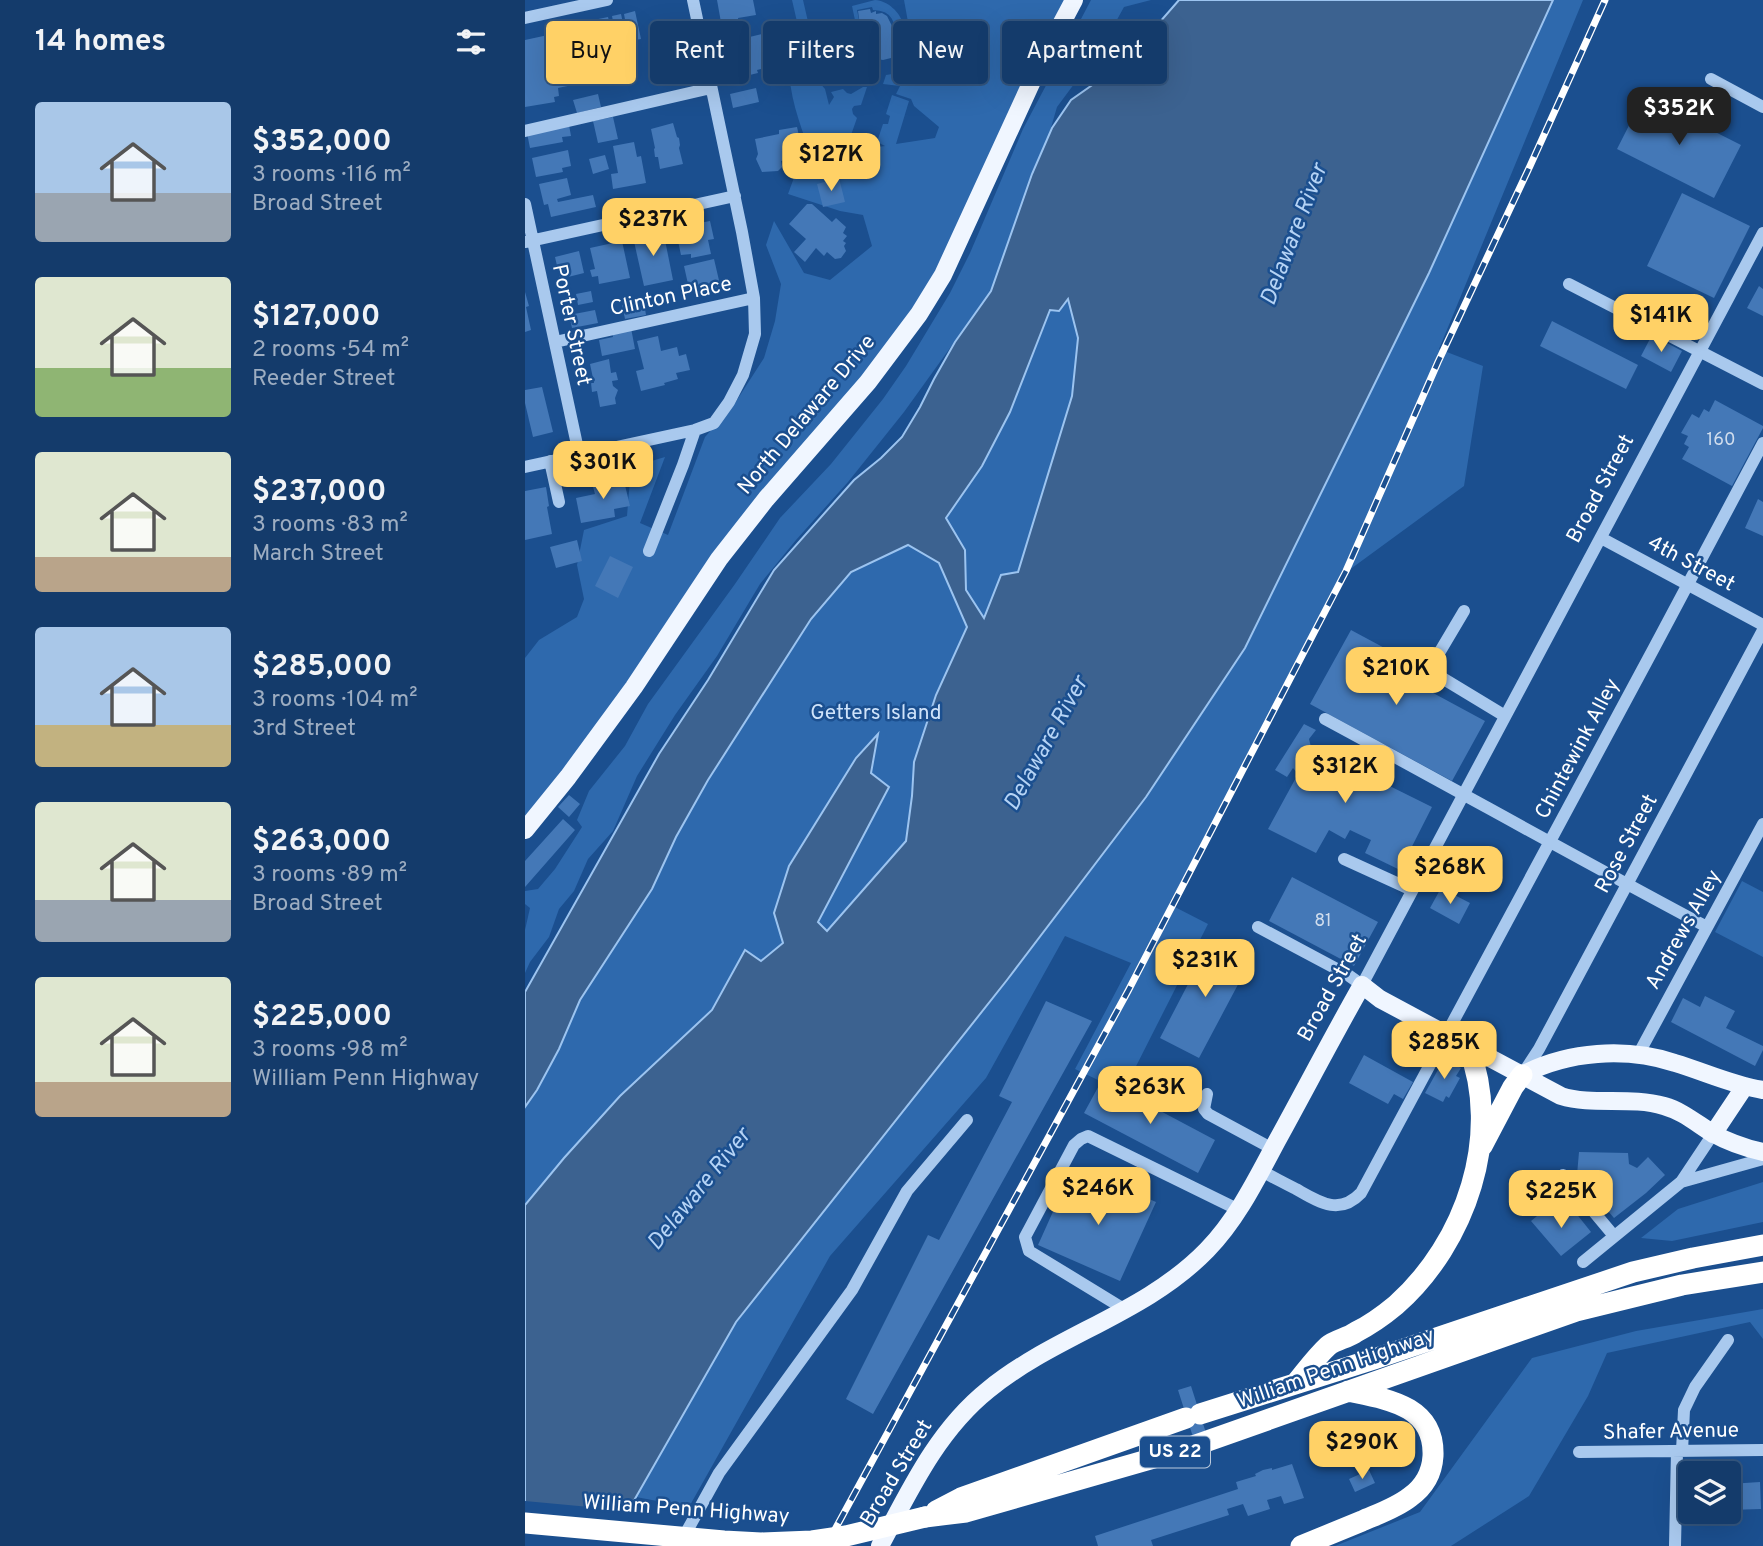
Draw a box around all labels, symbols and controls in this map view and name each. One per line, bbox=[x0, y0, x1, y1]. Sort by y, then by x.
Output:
chip: Buy bbox=[546, 21, 636, 84]
chip: Rent bbox=[650, 21, 749, 84]
chip: Filters bbox=[763, 21, 879, 84]
chip: New bbox=[893, 21, 988, 84]
chip: Apartment bbox=[1002, 21, 1167, 84]
icon: filters bbox=[452, 23, 490, 61]
text: 14 homes bbox=[35, 24, 166, 61]
pin: $352K bbox=[1630, 88, 1728, 147]
text: $352K bbox=[1643, 95, 1715, 124]
text: $352,000 bbox=[252, 124, 392, 161]
icon: home bbox=[91, 130, 175, 214]
pin: $127K bbox=[782, 134, 880, 193]
text: $127K bbox=[798, 141, 864, 170]
water label: Delaware River bbox=[1255, 158, 1336, 310]
text: 3 rooms · 116 m² bbox=[252, 161, 411, 190]
text: Broad Street bbox=[252, 190, 383, 219]
pin: $237K bbox=[604, 198, 702, 258]
text: $237K bbox=[618, 206, 688, 235]
street label: Porter Street bbox=[545, 262, 597, 388]
street label: Clinton Place bbox=[608, 271, 734, 323]
pin: $141K bbox=[1612, 294, 1710, 354]
text: $127,000 bbox=[252, 299, 381, 336]
text: $141K bbox=[1629, 302, 1693, 331]
icon: home bbox=[91, 305, 175, 389]
street label: North Delaware Drive bbox=[732, 329, 882, 501]
text: 2 rooms · 54 m² bbox=[252, 336, 409, 365]
text: Reeder Street bbox=[252, 365, 396, 394]
house number: 160 bbox=[1706, 429, 1736, 452]
street label: Broad Street bbox=[1561, 430, 1641, 548]
pin: $301K bbox=[554, 442, 652, 501]
text: $301K bbox=[569, 449, 637, 478]
text: $237,000 bbox=[252, 474, 386, 511]
icon: home bbox=[91, 480, 175, 564]
text: 3 rooms · 83 m² bbox=[252, 511, 408, 540]
street label: 4th Street bbox=[1643, 530, 1739, 598]
text: March Street bbox=[252, 540, 384, 569]
pin: $210K bbox=[1347, 648, 1445, 707]
text: $285,000 bbox=[252, 649, 393, 686]
icon: home bbox=[91, 655, 175, 739]
text: $210K bbox=[1362, 655, 1430, 684]
water label: Delaware River bbox=[998, 670, 1097, 816]
street label: Chintewink Alley bbox=[1530, 674, 1626, 824]
text: 3 rooms · 104 m² bbox=[252, 686, 417, 715]
park label: Getters Island bbox=[810, 700, 942, 727]
text: 3rd Street bbox=[252, 715, 356, 744]
pin: $312K bbox=[1296, 746, 1394, 805]
text: $312K bbox=[1311, 753, 1379, 782]
street label: Rose Street bbox=[1590, 790, 1664, 898]
text: $263,000 bbox=[252, 824, 391, 861]
icon: home bbox=[91, 830, 175, 914]
pin: $268K bbox=[1401, 846, 1499, 906]
text: $268K bbox=[1414, 854, 1486, 883]
text: 3 rooms · 89 m² bbox=[252, 861, 407, 890]
street label: Andrews Alley bbox=[1640, 865, 1728, 995]
text: Broad Street bbox=[252, 890, 383, 919]
house number: 81 bbox=[1314, 910, 1332, 933]
street label: Broad Street bbox=[1292, 929, 1374, 1047]
pin: $231K bbox=[1156, 940, 1254, 999]
text: $231K bbox=[1171, 947, 1239, 976]
text: $225,000 bbox=[252, 999, 392, 1036]
icon: home bbox=[91, 1005, 175, 1089]
pin: $285K bbox=[1395, 1021, 1493, 1081]
text: $285K bbox=[1408, 1029, 1480, 1058]
text: 3 rooms · 98 m² bbox=[252, 1036, 408, 1065]
text: William Penn Highway bbox=[252, 1065, 479, 1094]
pin: $263K bbox=[1101, 1066, 1199, 1126]
text: $263K bbox=[1114, 1074, 1186, 1103]
water label: Delaware River bbox=[642, 1121, 760, 1257]
pin: $246K bbox=[1049, 1168, 1147, 1227]
pin: $225K bbox=[1512, 1170, 1610, 1230]
text: $246K bbox=[1061, 1175, 1135, 1204]
text: $225K bbox=[1525, 1178, 1597, 1207]
street label: William Penn Highway bbox=[1234, 1322, 1438, 1416]
street label: Broad Street bbox=[855, 1415, 939, 1531]
street label: Shafer Avenue bbox=[1603, 1417, 1739, 1447]
pin: $290K bbox=[1313, 1422, 1411, 1481]
text: $290K bbox=[1325, 1429, 1399, 1458]
road number: US 22 bbox=[1140, 1436, 1210, 1468]
map controls bbox=[1678, 1461, 1741, 1524]
button: layers bbox=[1678, 1461, 1741, 1524]
street label: William Penn Highway bbox=[582, 1489, 790, 1531]

